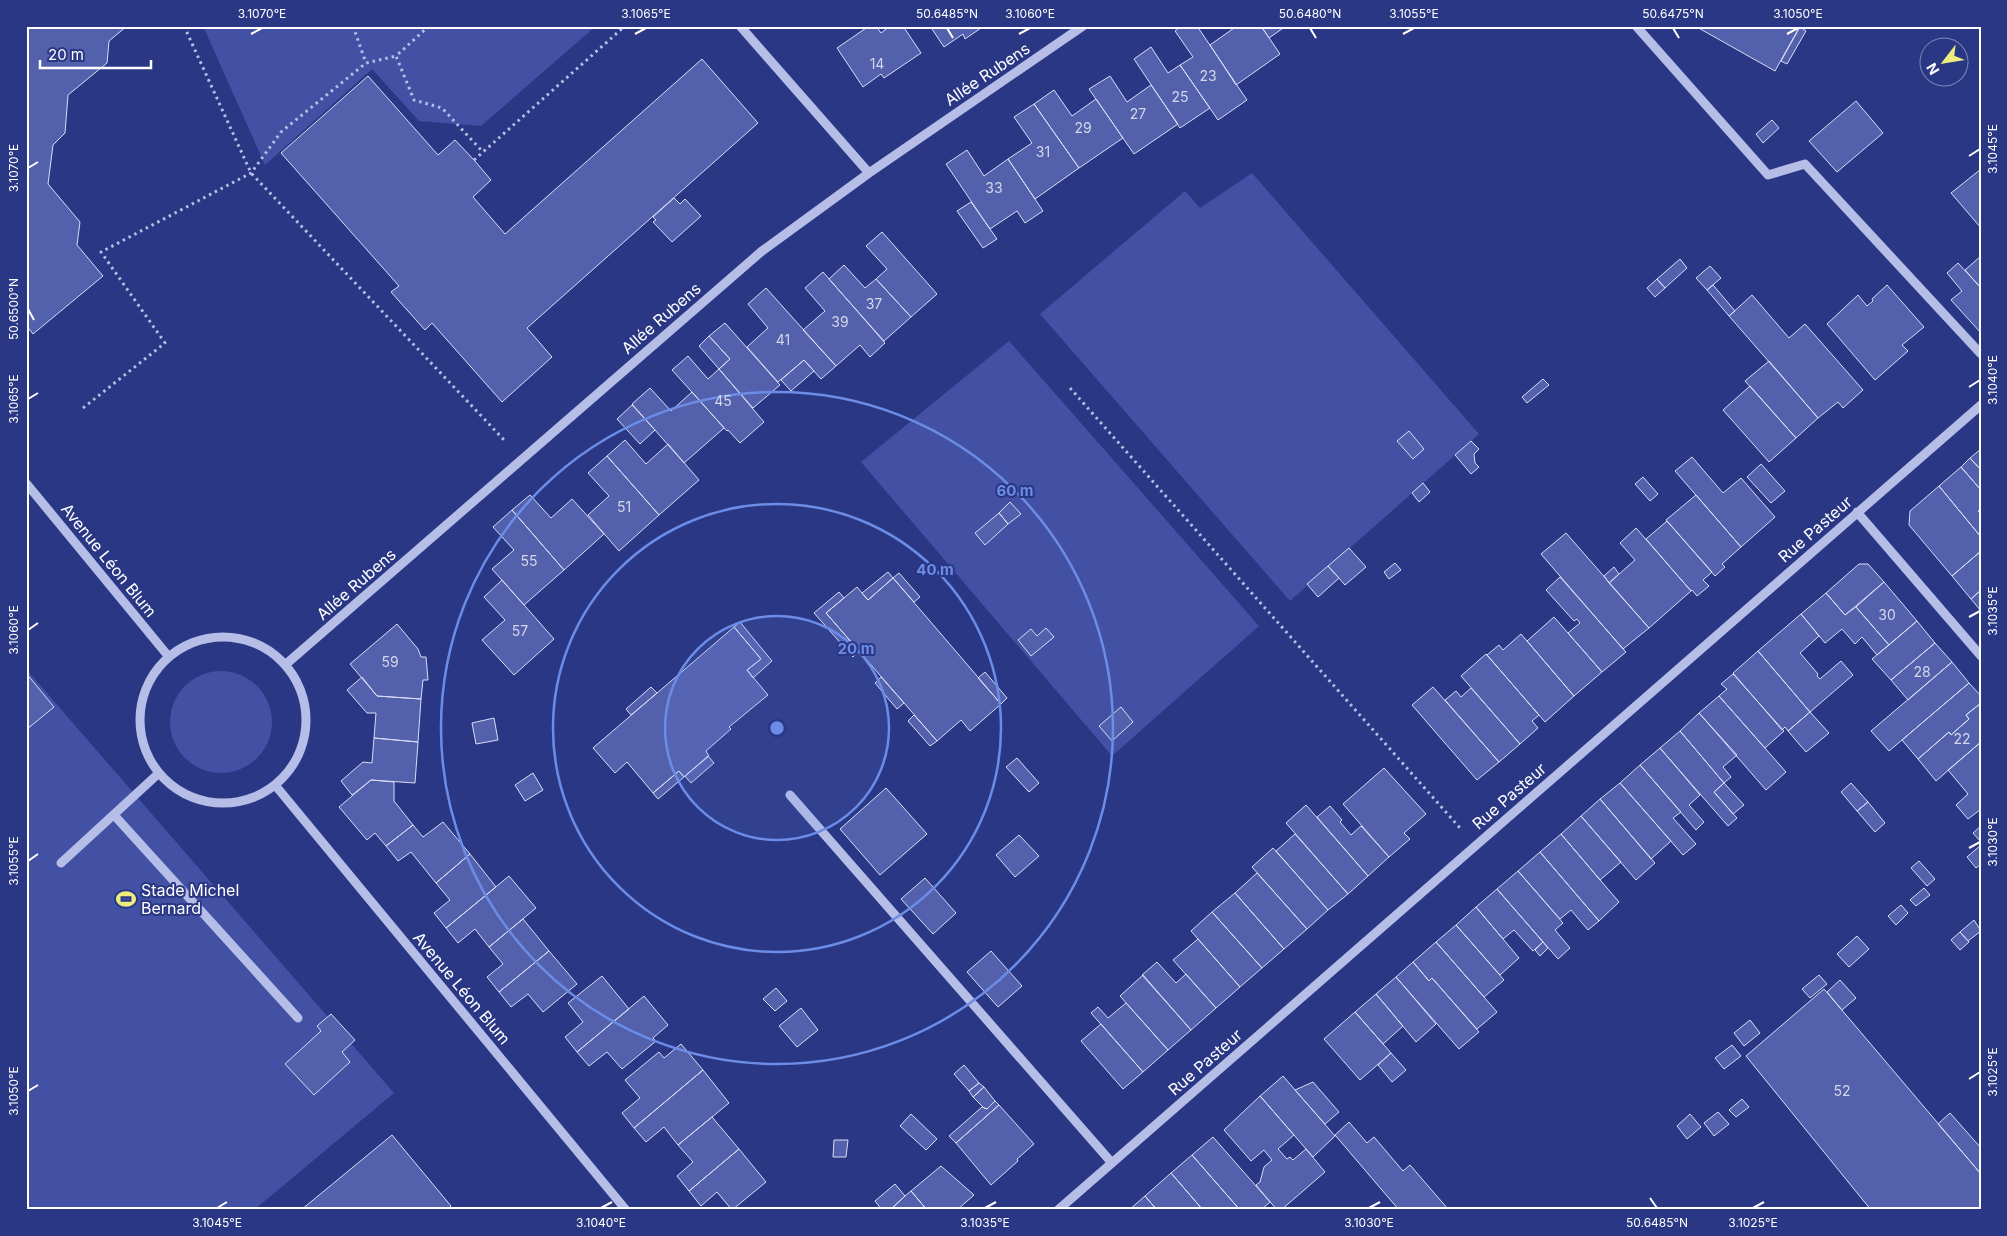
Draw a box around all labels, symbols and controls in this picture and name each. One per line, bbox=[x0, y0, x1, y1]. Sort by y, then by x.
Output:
text: 3.1070°E bbox=[238, 6, 286, 21]
text: 3.1065°E bbox=[621, 6, 671, 21]
text: 50.6485°N bbox=[916, 6, 978, 21]
text: 3.1060°E bbox=[1005, 6, 1055, 21]
text: 50.6480°N bbox=[1279, 6, 1341, 21]
text: 3.1055°E bbox=[1389, 6, 1439, 21]
text: 50.6475°N bbox=[1642, 6, 1704, 21]
text: 3.1050°E bbox=[1773, 6, 1823, 21]
scale bar bbox=[40, 38, 151, 70]
street label: Allée Rubens bbox=[940, 38, 1034, 110]
north arrow bbox=[1920, 38, 1970, 88]
text: 20 m bbox=[48, 45, 84, 64]
house number: 14 bbox=[870, 55, 884, 72]
text: N bbox=[1922, 60, 1942, 78]
house number: 23 bbox=[1199, 67, 1217, 84]
house number: 25 bbox=[1171, 88, 1189, 105]
house number: 27 bbox=[1130, 105, 1146, 122]
house number: 29 bbox=[1074, 119, 1092, 136]
text: 3.1045°E bbox=[1985, 124, 2000, 174]
house number: 31 bbox=[1036, 143, 1050, 160]
text: 3.1070°E bbox=[6, 144, 21, 192]
house number: 33 bbox=[985, 179, 1003, 196]
text: 50.6500°N bbox=[6, 278, 21, 340]
street label: Allée Rubens bbox=[617, 278, 705, 358]
house number: 37 bbox=[866, 295, 882, 312]
house number: 39 bbox=[831, 313, 849, 330]
house number: 41 bbox=[776, 331, 790, 348]
text: 3.1040°E bbox=[1985, 355, 2000, 405]
text: 3.1065°E bbox=[6, 374, 21, 424]
house number: 45 bbox=[714, 392, 732, 409]
text: 60 m bbox=[996, 481, 1034, 500]
street label: Rue Pasteur bbox=[1774, 492, 1856, 566]
house number: 51 bbox=[617, 498, 631, 515]
street label: Avenue Léon Blum bbox=[57, 499, 161, 621]
street label: Allée Rubens bbox=[312, 544, 400, 624]
house number: 55 bbox=[520, 552, 538, 569]
text: 40 m bbox=[916, 560, 954, 579]
text: 3.1035°E bbox=[1985, 586, 2000, 636]
text: 3.1060°E bbox=[6, 605, 21, 655]
house number: 30 bbox=[1878, 606, 1896, 623]
house number: 57 bbox=[512, 622, 528, 639]
text: 20 m bbox=[838, 639, 874, 658]
house number: 59 bbox=[381, 653, 399, 670]
house number: 28 bbox=[1913, 663, 1931, 680]
centre of rings bbox=[768, 719, 786, 737]
house number: 22 bbox=[1953, 730, 1971, 747]
street label: Rue Pasteur bbox=[1468, 759, 1550, 833]
text: 3.1030°E bbox=[1985, 817, 2000, 867]
text: 3.1055°E bbox=[6, 836, 21, 886]
place label: Stade Michel Bernard bbox=[141, 880, 239, 918]
sports icon: Stade Michel Bernard bbox=[115, 888, 137, 910]
street label: Avenue Léon Blum bbox=[409, 928, 515, 1048]
street label: Rue Pasteur bbox=[1164, 1025, 1246, 1099]
text: 3.1025°E bbox=[1985, 1047, 2000, 1097]
text: 3.1050°E bbox=[6, 1066, 21, 1116]
house number: 52 bbox=[1833, 1082, 1851, 1099]
text: 3.1045°E bbox=[192, 1215, 242, 1230]
text: 3.1040°E bbox=[576, 1215, 626, 1230]
text: 3.1035°E bbox=[960, 1215, 1010, 1230]
text: 3.1030°E bbox=[1344, 1215, 1394, 1230]
text: 50.6485°N bbox=[1626, 1215, 1688, 1230]
text: 3.1025°E bbox=[1728, 1215, 1778, 1230]

